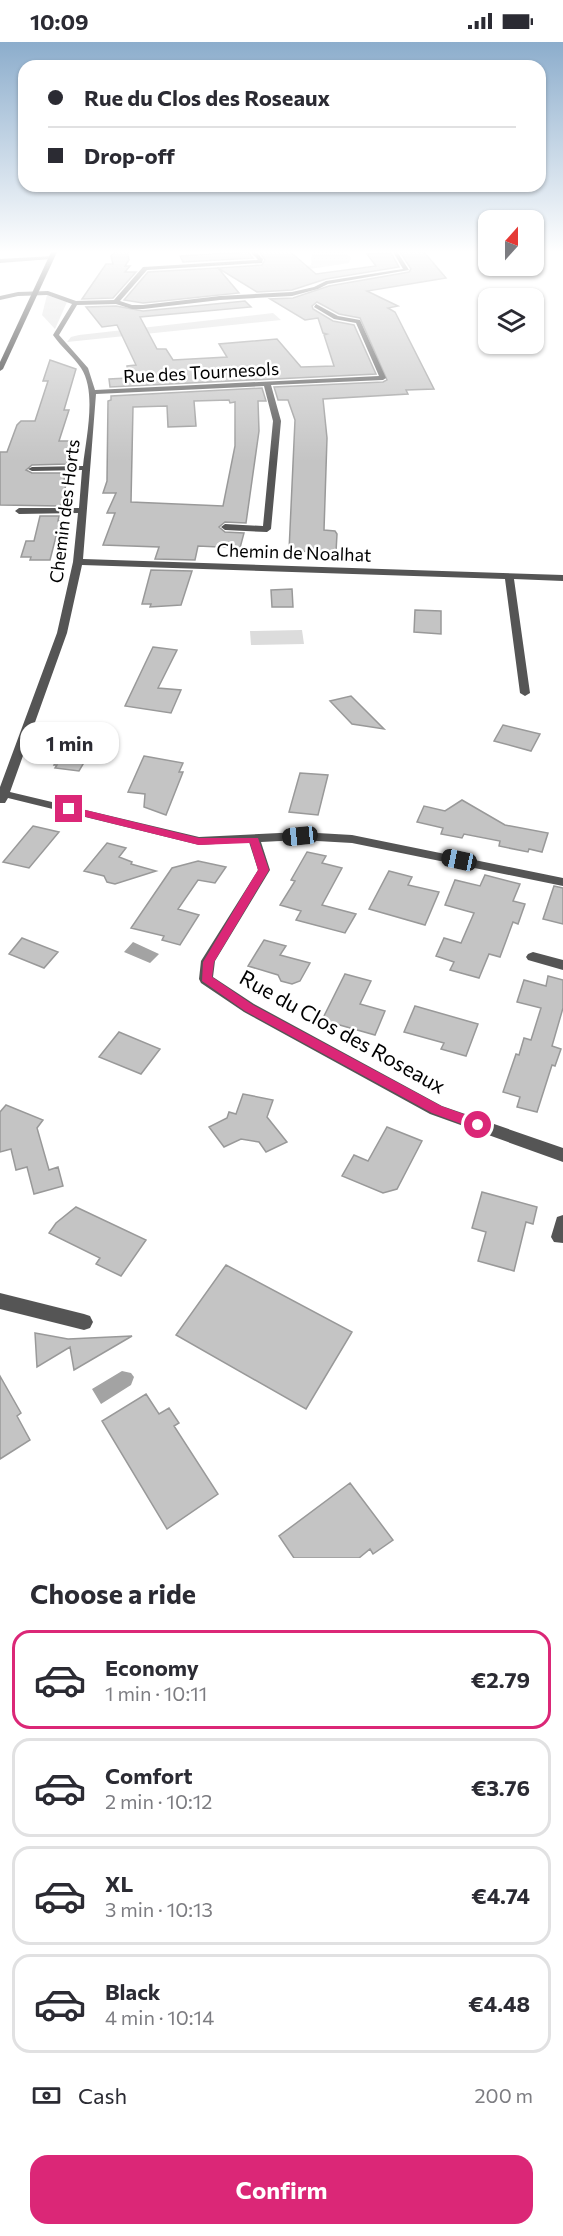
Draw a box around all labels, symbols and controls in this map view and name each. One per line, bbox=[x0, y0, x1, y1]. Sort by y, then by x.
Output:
text: 10:09 bbox=[30, 8, 89, 35]
text: Rue du Clos des Roseaux bbox=[84, 84, 330, 111]
text: Drop-off bbox=[84, 142, 175, 169]
north arrow bbox=[478, 210, 544, 276]
map controls bbox=[478, 210, 544, 354]
button: layers bbox=[478, 288, 544, 354]
street label: Rue des Tournesols bbox=[122, 357, 280, 387]
street label: Chemin des Horts bbox=[44, 438, 84, 584]
street label: Chemin de Noalhat bbox=[216, 538, 372, 566]
callout: 1 min bbox=[20, 722, 118, 764]
text: 1 min bbox=[46, 731, 93, 755]
route end bbox=[55, 795, 82, 822]
car bbox=[281, 825, 319, 847]
car bbox=[440, 847, 478, 873]
street label: Rue du Clos des Roseaux bbox=[236, 964, 450, 1098]
route start bbox=[464, 1111, 491, 1138]
text: Choose a ride bbox=[30, 1577, 196, 1610]
icon: car bbox=[33, 1653, 87, 1707]
text: Economy bbox=[105, 1654, 199, 1681]
text: €2.79 bbox=[471, 1666, 530, 1693]
text: 1 min · 10:11 bbox=[105, 1681, 207, 1705]
icon: car bbox=[33, 1761, 87, 1815]
text: Comfort bbox=[105, 1762, 193, 1789]
text: €3.76 bbox=[471, 1774, 530, 1801]
text: 2 min · 10:12 bbox=[105, 1789, 212, 1813]
icon: car bbox=[33, 1869, 87, 1923]
text: XL bbox=[105, 1870, 133, 1897]
text: €4.74 bbox=[471, 1882, 530, 1909]
text: 3 min · 10:13 bbox=[105, 1897, 213, 1921]
icon: car bbox=[33, 1977, 87, 2031]
text: Black bbox=[105, 1978, 160, 2005]
text: €4.48 bbox=[468, 1990, 530, 2017]
text: 4 min · 10:14 bbox=[105, 2005, 214, 2029]
icon: cash bbox=[30, 2079, 63, 2112]
text: Cash bbox=[78, 2082, 127, 2109]
text: 200 m bbox=[475, 2083, 533, 2107]
button: Confirm bbox=[30, 2155, 533, 2224]

